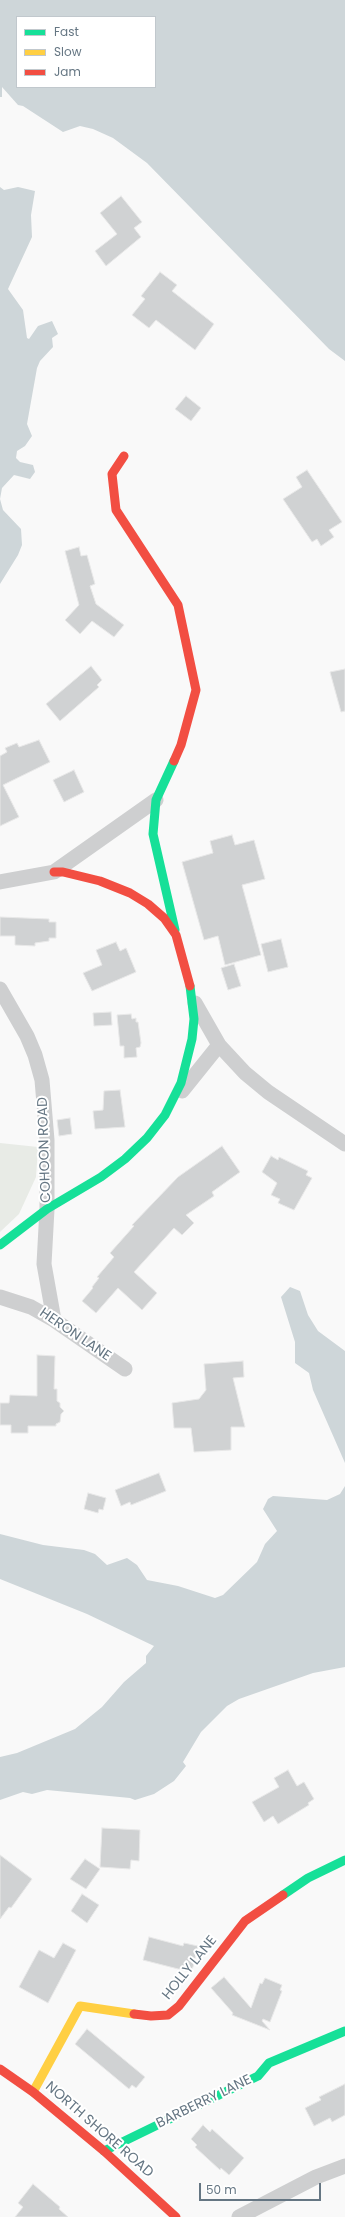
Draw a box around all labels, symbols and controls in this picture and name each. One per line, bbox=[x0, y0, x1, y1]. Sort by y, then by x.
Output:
legend bbox=[16, 16, 156, 88]
text: Fast bbox=[54, 23, 79, 40]
text: Slow bbox=[54, 43, 82, 60]
text: Jam bbox=[54, 63, 81, 80]
street label: COHOON ROAD bbox=[35, 1097, 55, 1203]
street label: HERON LANE bbox=[36, 1305, 114, 1365]
street label: HOLLY LANE bbox=[159, 1933, 221, 2003]
street label: BARBERRY LANE bbox=[154, 2072, 254, 2132]
street label: NORTH SHORE ROAD bbox=[42, 2079, 156, 2181]
scale bar bbox=[201, 2175, 323, 2201]
text: 50 m bbox=[206, 2181, 237, 2198]

